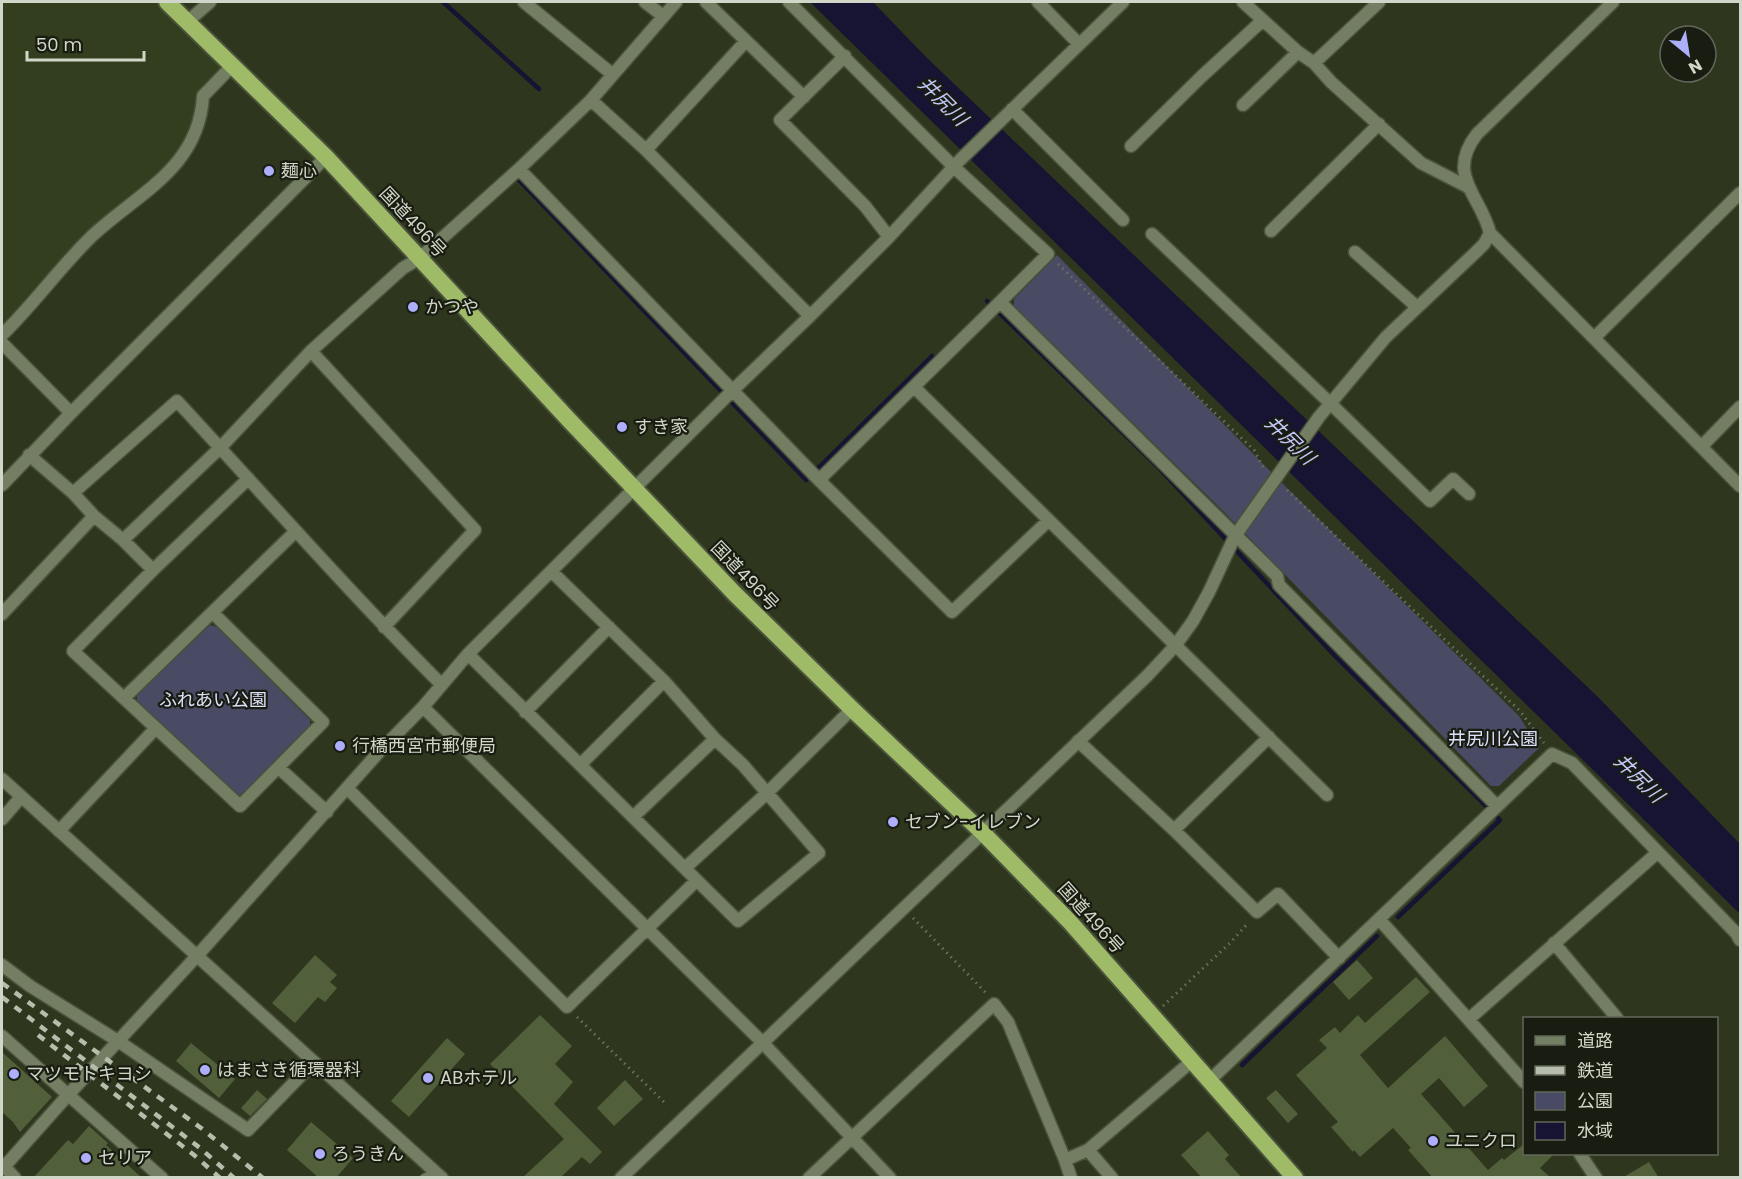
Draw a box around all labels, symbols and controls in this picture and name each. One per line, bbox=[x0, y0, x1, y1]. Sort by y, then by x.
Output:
scale bar bbox=[27, 24, 144, 62]
north arrow bbox=[1658, 24, 1718, 84]
text: 50 m bbox=[36, 32, 82, 57]
text: N bbox=[1684, 54, 1706, 80]
water label: 井尻川 bbox=[912, 70, 976, 134]
place label: 麺心 bbox=[281, 158, 317, 183]
marker: 麺心 bbox=[262, 164, 276, 178]
street label: 国道496号 bbox=[374, 181, 453, 262]
place label: かつや bbox=[425, 294, 479, 319]
marker: かつや bbox=[406, 300, 420, 314]
water label: 井尻川 bbox=[1259, 409, 1323, 472]
place label: すき家 bbox=[634, 414, 688, 439]
marker: すき家 bbox=[615, 420, 629, 434]
street label: 国道496号 bbox=[706, 535, 785, 616]
park label: ふれあい公園 bbox=[159, 687, 267, 712]
park label: 井尻川公園 bbox=[1448, 726, 1538, 751]
place label: 行橋西宮市郵便局 bbox=[352, 733, 496, 758]
marker: 行橋西宮市郵便局 bbox=[333, 739, 347, 753]
water label: 井尻川 bbox=[1608, 747, 1672, 810]
place label: セブン-イレブン bbox=[905, 809, 1041, 834]
marker: セブン-イレブン bbox=[886, 815, 900, 829]
street label: 国道496号 bbox=[1053, 877, 1130, 959]
legend bbox=[1523, 1017, 1718, 1155]
text: 道路 bbox=[1577, 1028, 1613, 1053]
place label: はまさき循環器科 bbox=[217, 1057, 361, 1082]
text: 鉄道 bbox=[1577, 1058, 1613, 1083]
place label: マツモトキヨシ bbox=[26, 1061, 152, 1086]
marker: はまさき循環器科 bbox=[198, 1063, 212, 1077]
place label: ABホテル bbox=[440, 1065, 517, 1090]
marker: マツモトキヨシ bbox=[7, 1067, 21, 1081]
marker: ABホテル bbox=[421, 1071, 435, 1085]
text: 公園 bbox=[1577, 1088, 1613, 1113]
text: 水域 bbox=[1577, 1118, 1613, 1143]
place label: ユニクロ bbox=[1445, 1128, 1517, 1153]
marker: ユニクロ bbox=[1426, 1134, 1440, 1148]
place label: ろうきん bbox=[332, 1141, 404, 1166]
place label: セリア bbox=[98, 1145, 152, 1170]
marker: ろうきん bbox=[313, 1147, 327, 1161]
marker: セリア bbox=[79, 1151, 93, 1165]

